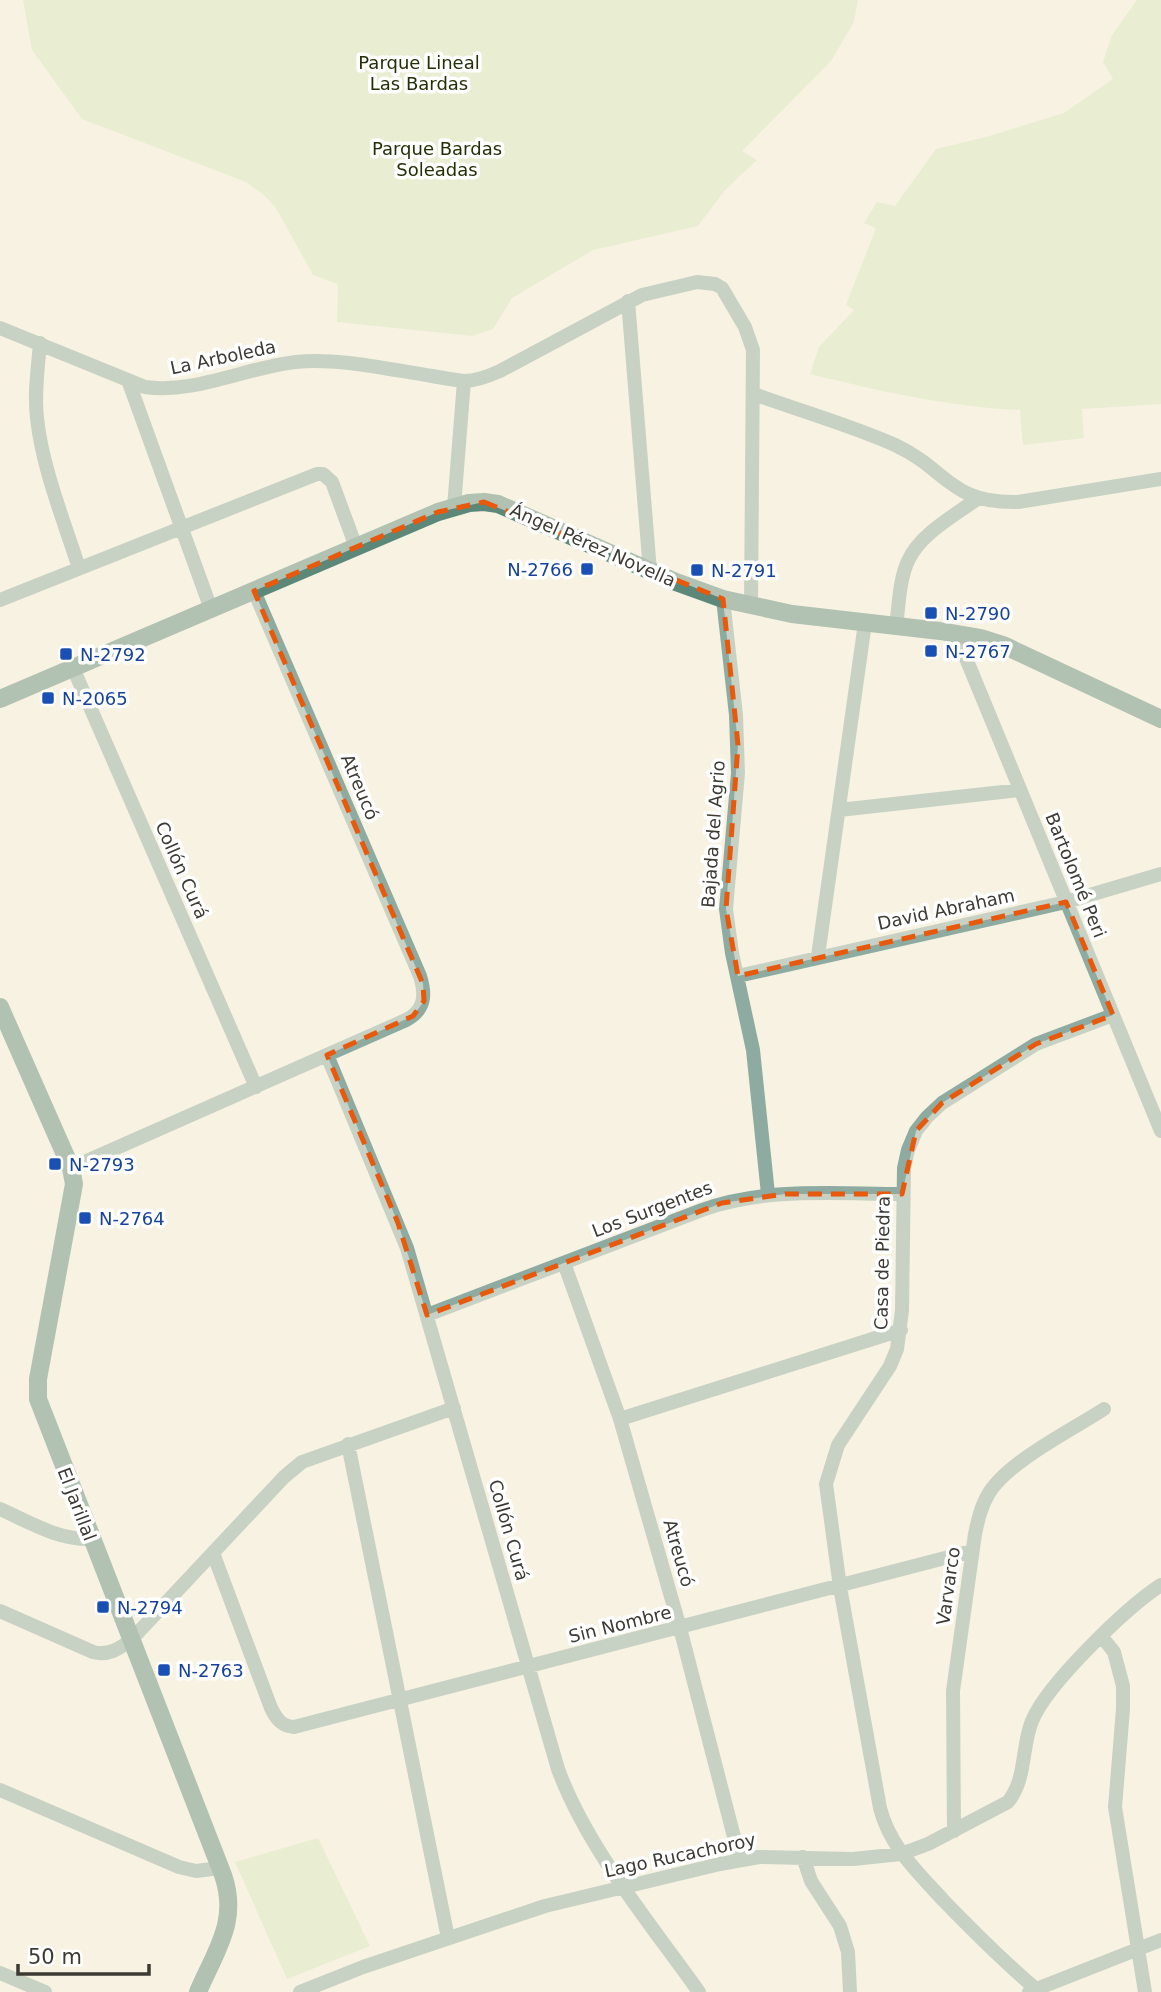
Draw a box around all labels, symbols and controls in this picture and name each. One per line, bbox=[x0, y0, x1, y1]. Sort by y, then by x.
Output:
park label: Parque Lineal Las Bardas bbox=[358, 52, 480, 94]
park label: Parque Bardas Soleadas bbox=[372, 138, 502, 180]
street label: La Arboleda bbox=[168, 336, 278, 378]
street label: Ángel Pérez Novella bbox=[507, 499, 679, 591]
place label: N-2766 bbox=[507, 559, 573, 580]
place label: N-2791 bbox=[711, 560, 777, 581]
marker: N-2766 bbox=[579, 561, 595, 577]
marker: N-2791 bbox=[689, 562, 705, 578]
place label: N-2790 bbox=[945, 603, 1011, 624]
marker: N-2790 bbox=[923, 605, 939, 621]
place label: N-2767 bbox=[945, 641, 1011, 662]
marker: N-2767 bbox=[923, 643, 939, 659]
place label: N-2792 bbox=[80, 644, 146, 665]
marker: N-2792 bbox=[58, 646, 74, 662]
place label: N-2065 bbox=[62, 688, 128, 709]
marker: N-2065 bbox=[40, 690, 56, 706]
street label: Atreucó bbox=[337, 751, 383, 823]
street label: Bajada del Agrio bbox=[697, 759, 729, 909]
street label: Bartolomé Peri bbox=[1041, 809, 1111, 941]
street label: Collón Curá bbox=[151, 818, 213, 922]
street label: David Abraham bbox=[875, 884, 1017, 934]
place label: N-2793 bbox=[69, 1154, 135, 1175]
marker: N-2793 bbox=[47, 1156, 63, 1172]
street label: Los Surgentes bbox=[589, 1176, 715, 1242]
street label: Casa de Piedra bbox=[870, 1196, 894, 1330]
place label: N-2764 bbox=[99, 1208, 165, 1229]
marker: N-2764 bbox=[77, 1210, 93, 1226]
street label: El Jarillal bbox=[53, 1464, 101, 1544]
street label: Collón Curá bbox=[485, 1477, 533, 1583]
street label: Atreucó bbox=[659, 1517, 699, 1589]
street label: Varvarco bbox=[932, 1545, 964, 1627]
place label: N-2794 bbox=[117, 1597, 183, 1618]
marker: N-2794 bbox=[95, 1599, 111, 1615]
street label: Sin Nombre bbox=[566, 1601, 674, 1647]
place label: N-2763 bbox=[178, 1660, 244, 1681]
marker: N-2763 bbox=[156, 1662, 172, 1678]
street label: Lago Rucachoroy bbox=[602, 1829, 758, 1881]
scale bar bbox=[18, 1932, 149, 1976]
text: 50 m bbox=[28, 1945, 82, 1969]

